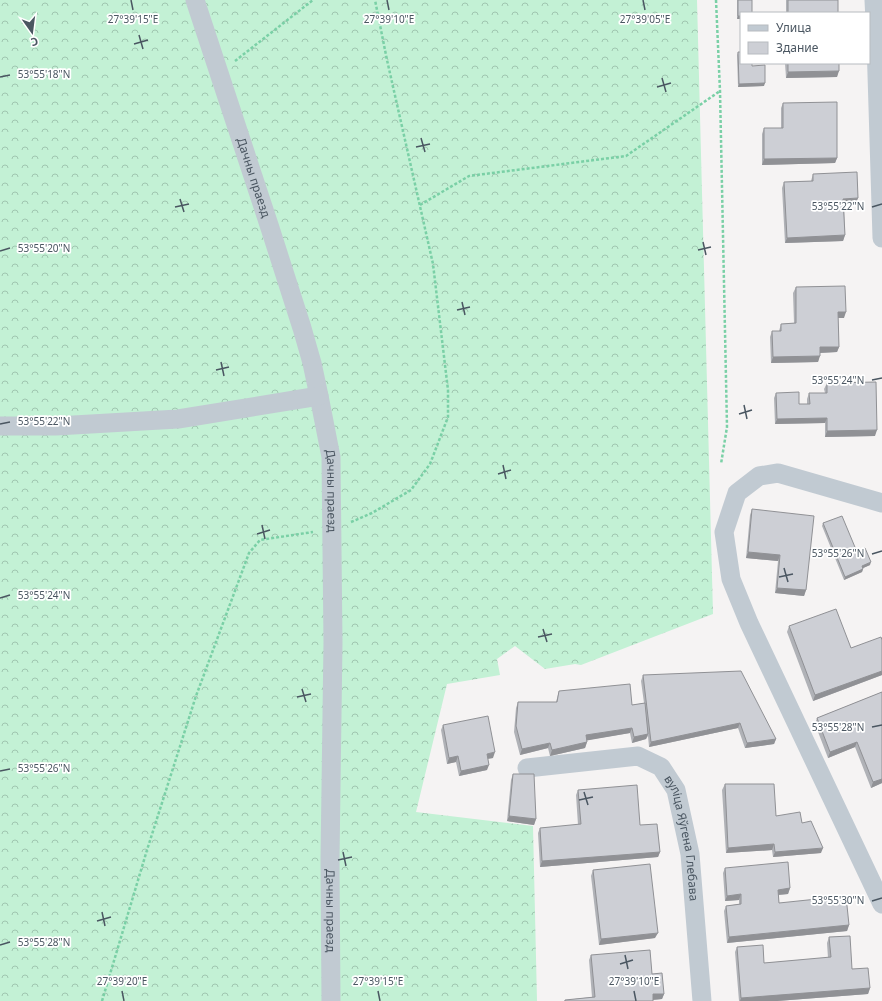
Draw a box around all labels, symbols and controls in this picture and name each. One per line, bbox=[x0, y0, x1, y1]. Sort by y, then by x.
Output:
north arrow bbox=[12, 12, 52, 52]
text: 27°39'15"E bbox=[108, 12, 158, 26]
text: 27°39'10"E bbox=[364, 12, 414, 26]
text: 27°39'05"E bbox=[620, 12, 670, 26]
legend bbox=[740, 12, 870, 64]
text: Улица bbox=[776, 19, 811, 36]
text: С bbox=[29, 34, 40, 50]
text: Здание bbox=[776, 39, 819, 56]
text: 53°55'18"N bbox=[18, 67, 70, 81]
street label: Дачны праезд bbox=[233, 135, 275, 220]
text: 53°55'22"N bbox=[812, 199, 864, 213]
text: 53°55'20"N bbox=[18, 241, 70, 255]
text: 53°55'24"N bbox=[812, 373, 864, 387]
text: 53°55'22"N bbox=[18, 414, 70, 428]
street label: Дачны праезд bbox=[322, 448, 341, 533]
text: 53°55'26"N bbox=[812, 546, 864, 560]
text: 53°55'24"N bbox=[18, 588, 70, 602]
text: 53°55'28"N bbox=[812, 720, 864, 734]
text: 53°55'26"N bbox=[18, 761, 70, 775]
street label: вуліца Яўгена Глебава bbox=[661, 772, 703, 902]
street label: Дачны праезд bbox=[322, 869, 340, 953]
text: 53°55'30"N bbox=[812, 893, 864, 907]
text: 53°55'28"N bbox=[18, 935, 70, 949]
text: 27°39'20"E bbox=[97, 974, 147, 988]
text: 27°39'15"E bbox=[353, 974, 403, 988]
text: 27°39'10"E bbox=[609, 974, 659, 988]

